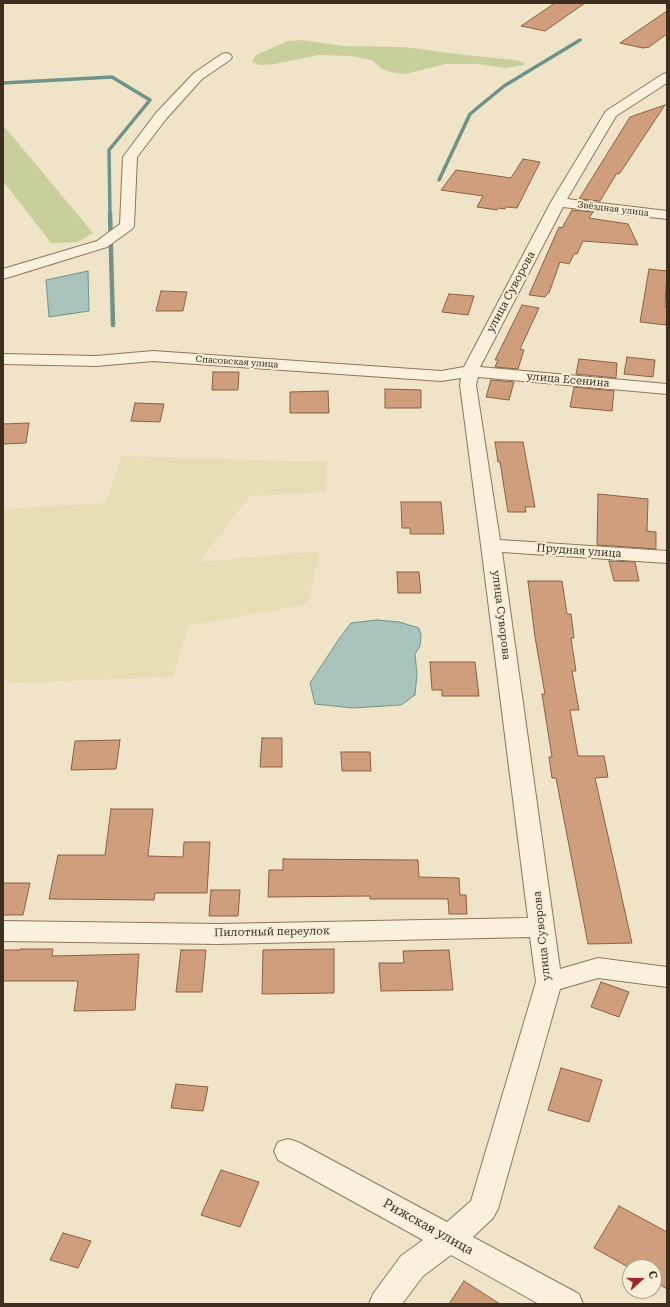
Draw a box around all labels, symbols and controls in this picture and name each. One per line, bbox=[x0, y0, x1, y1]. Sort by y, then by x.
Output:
street label: Звёздная улица bbox=[577, 199, 649, 219]
street label: улица Суворова bbox=[484, 249, 538, 335]
street label: Спасовская улица bbox=[195, 354, 279, 370]
street label: улица Есенина bbox=[526, 370, 610, 390]
street label: Прудная улица bbox=[536, 541, 622, 561]
street label: улица Суворова bbox=[489, 570, 513, 660]
street label: улица Суворова bbox=[531, 891, 553, 981]
street label: Пилотный переулок bbox=[214, 924, 330, 940]
street label: Рижская улица bbox=[380, 1196, 476, 1258]
north arrow bbox=[622, 1259, 662, 1299]
text: С bbox=[645, 1269, 660, 1281]

